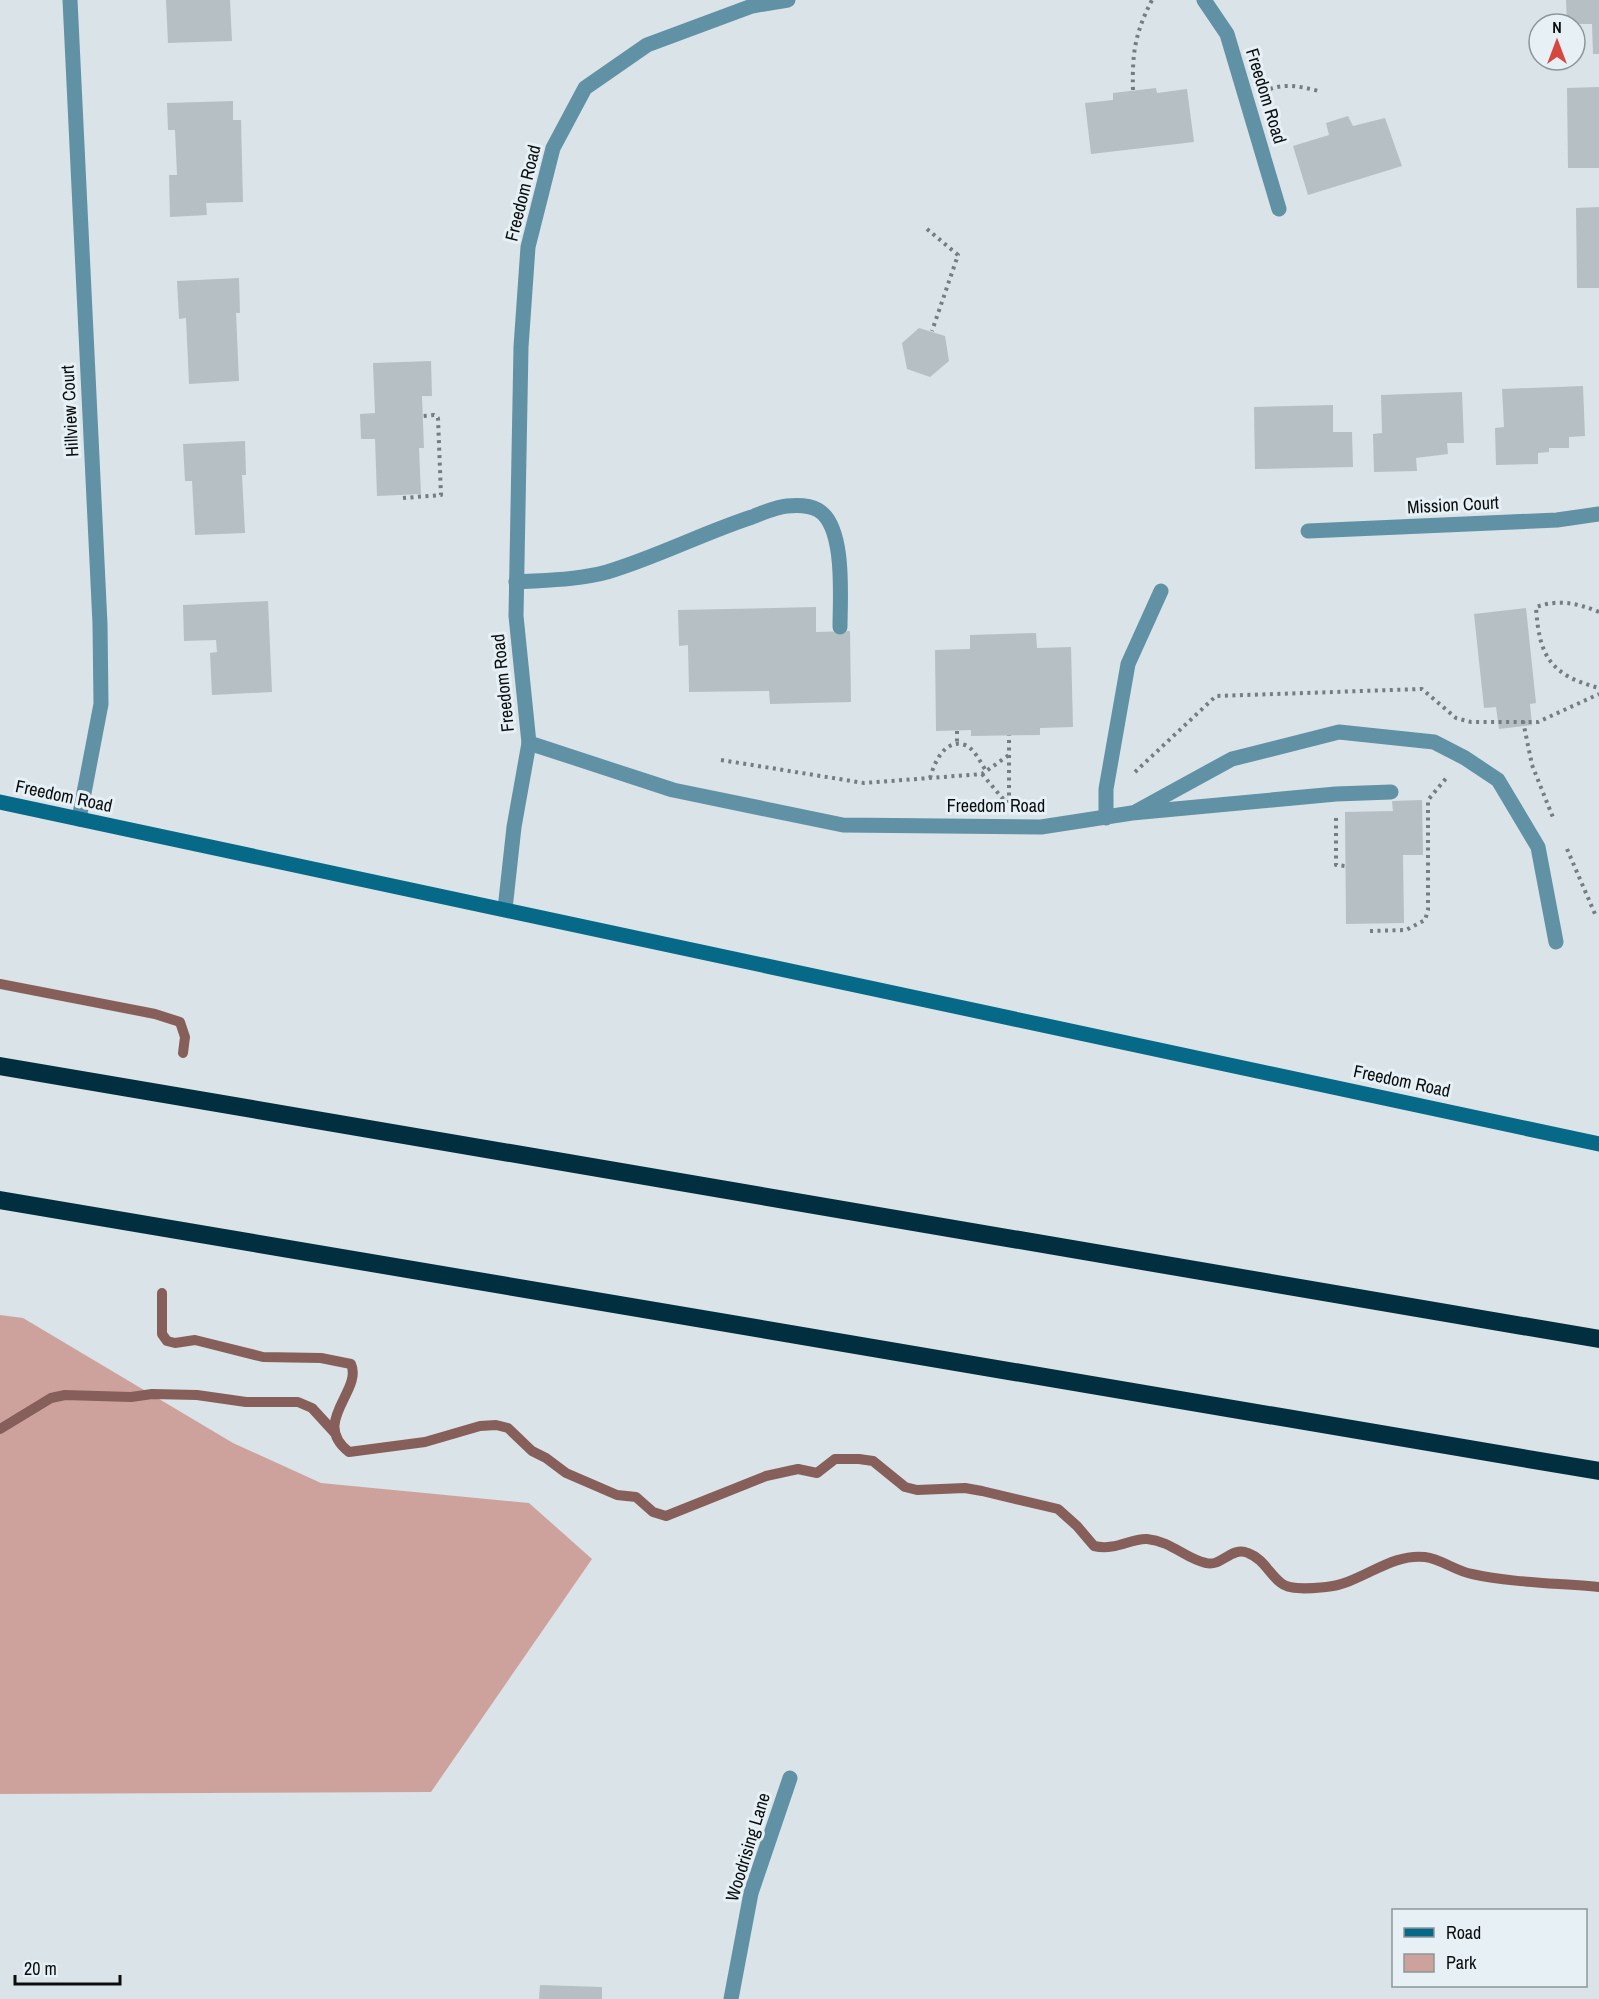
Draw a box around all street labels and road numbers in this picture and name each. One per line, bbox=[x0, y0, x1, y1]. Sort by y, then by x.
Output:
street label: Freedom Road bbox=[1240, 45, 1293, 147]
street label: Freedom Road bbox=[498, 142, 547, 244]
street label: Hillview Court bbox=[55, 365, 84, 458]
street label: Mission Court bbox=[1406, 490, 1500, 519]
street label: Freedom Road bbox=[485, 633, 520, 733]
street label: Freedom Road bbox=[13, 773, 115, 818]
street label: Freedom Road bbox=[947, 793, 1045, 818]
street label: Freedom Road bbox=[1351, 1058, 1453, 1103]
street label: Woodrising Lane bbox=[719, 1790, 776, 1904]

